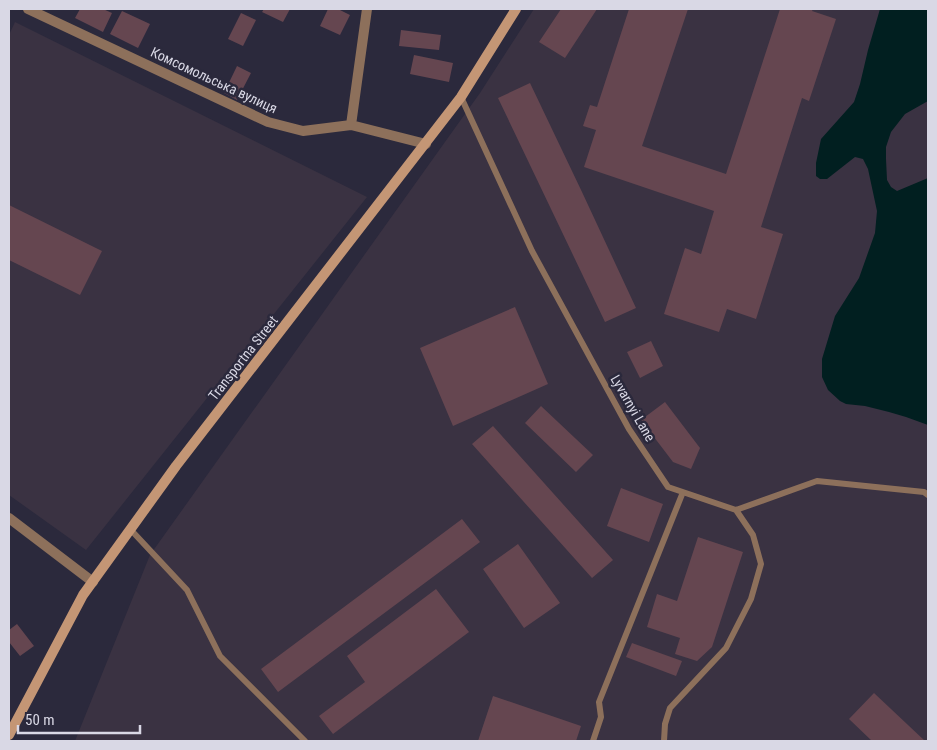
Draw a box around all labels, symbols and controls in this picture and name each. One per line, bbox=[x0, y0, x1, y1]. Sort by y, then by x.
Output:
street label: Комсомольська вулиця bbox=[148, 44, 280, 116]
street label: Transportna Street bbox=[205, 313, 281, 403]
street label: Lyvarnyi Lane bbox=[608, 372, 659, 444]
scale bar bbox=[18, 702, 140, 734]
text: 50 m bbox=[25, 711, 55, 729]

